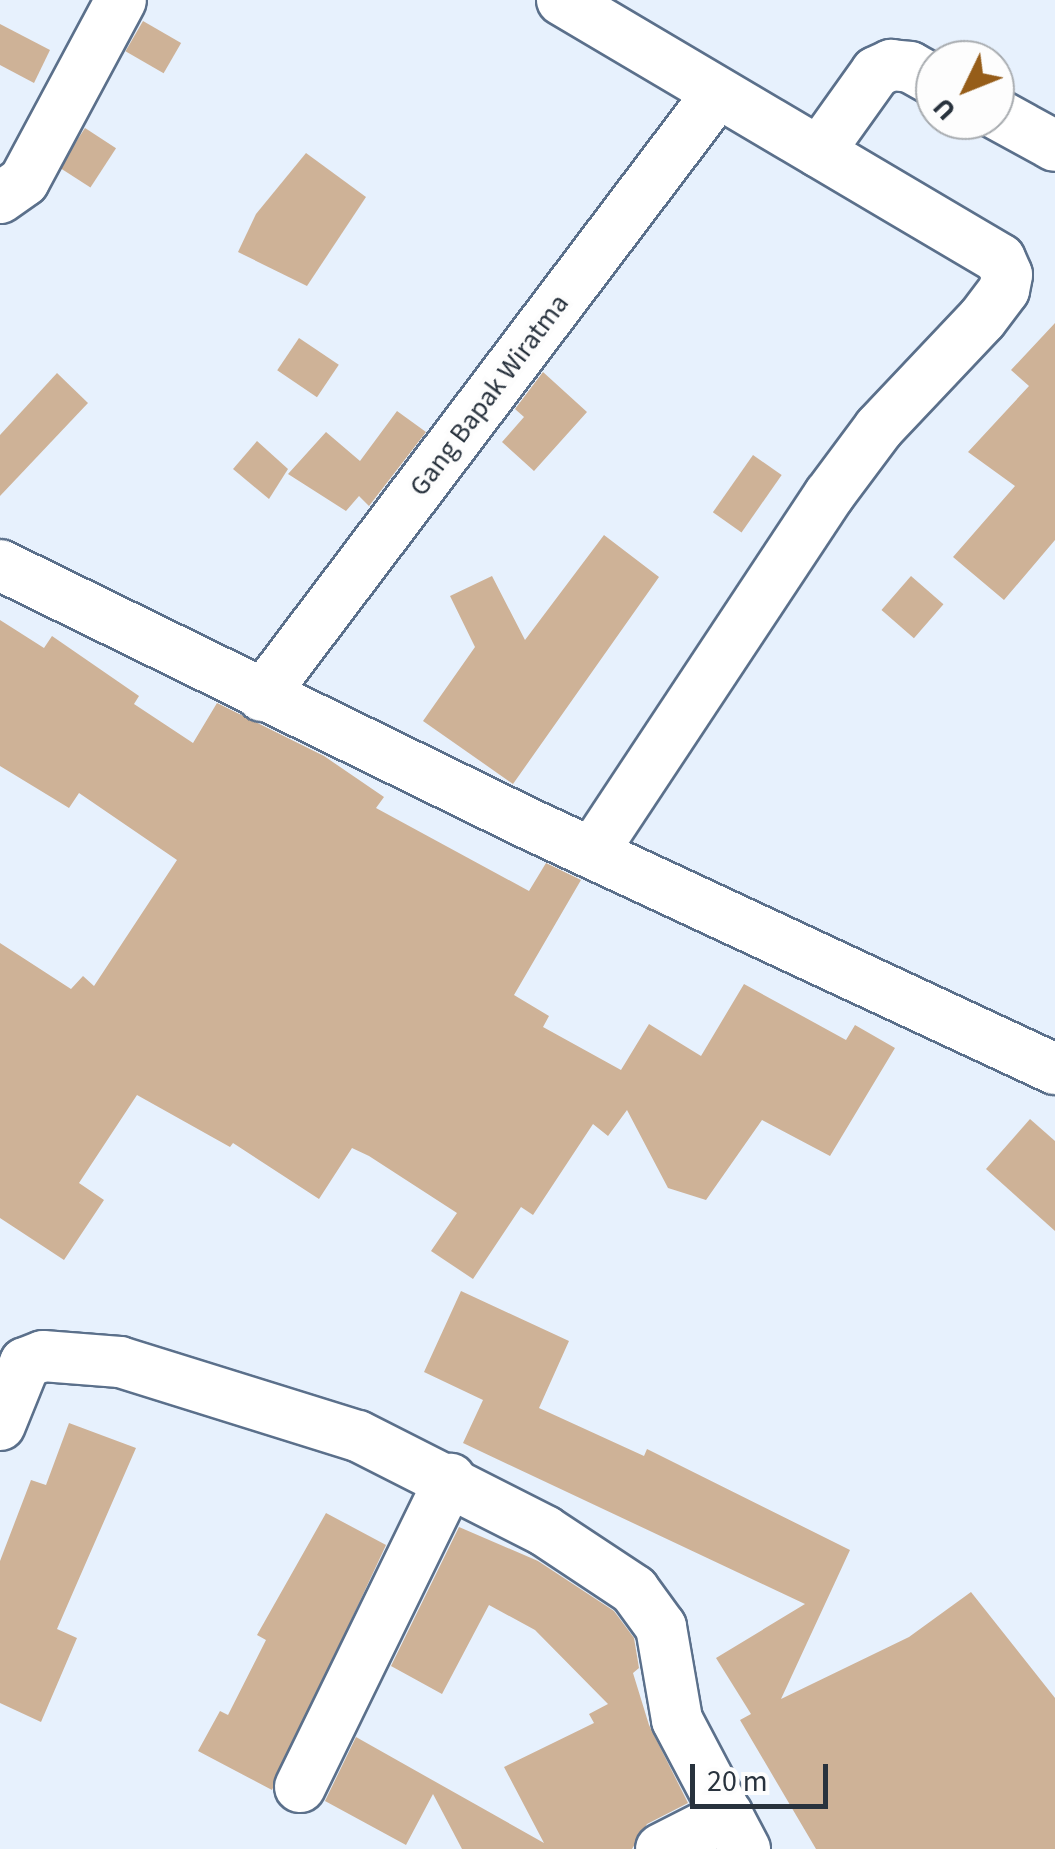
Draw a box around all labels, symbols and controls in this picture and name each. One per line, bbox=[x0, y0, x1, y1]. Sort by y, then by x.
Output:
north arrow bbox=[915, 40, 1015, 140]
text: U bbox=[924, 89, 966, 130]
street label: Gang Bapak Wiratma bbox=[402, 287, 576, 503]
scale bar bbox=[695, 1744, 832, 1806]
text: 20 m bbox=[707, 1760, 768, 1803]

